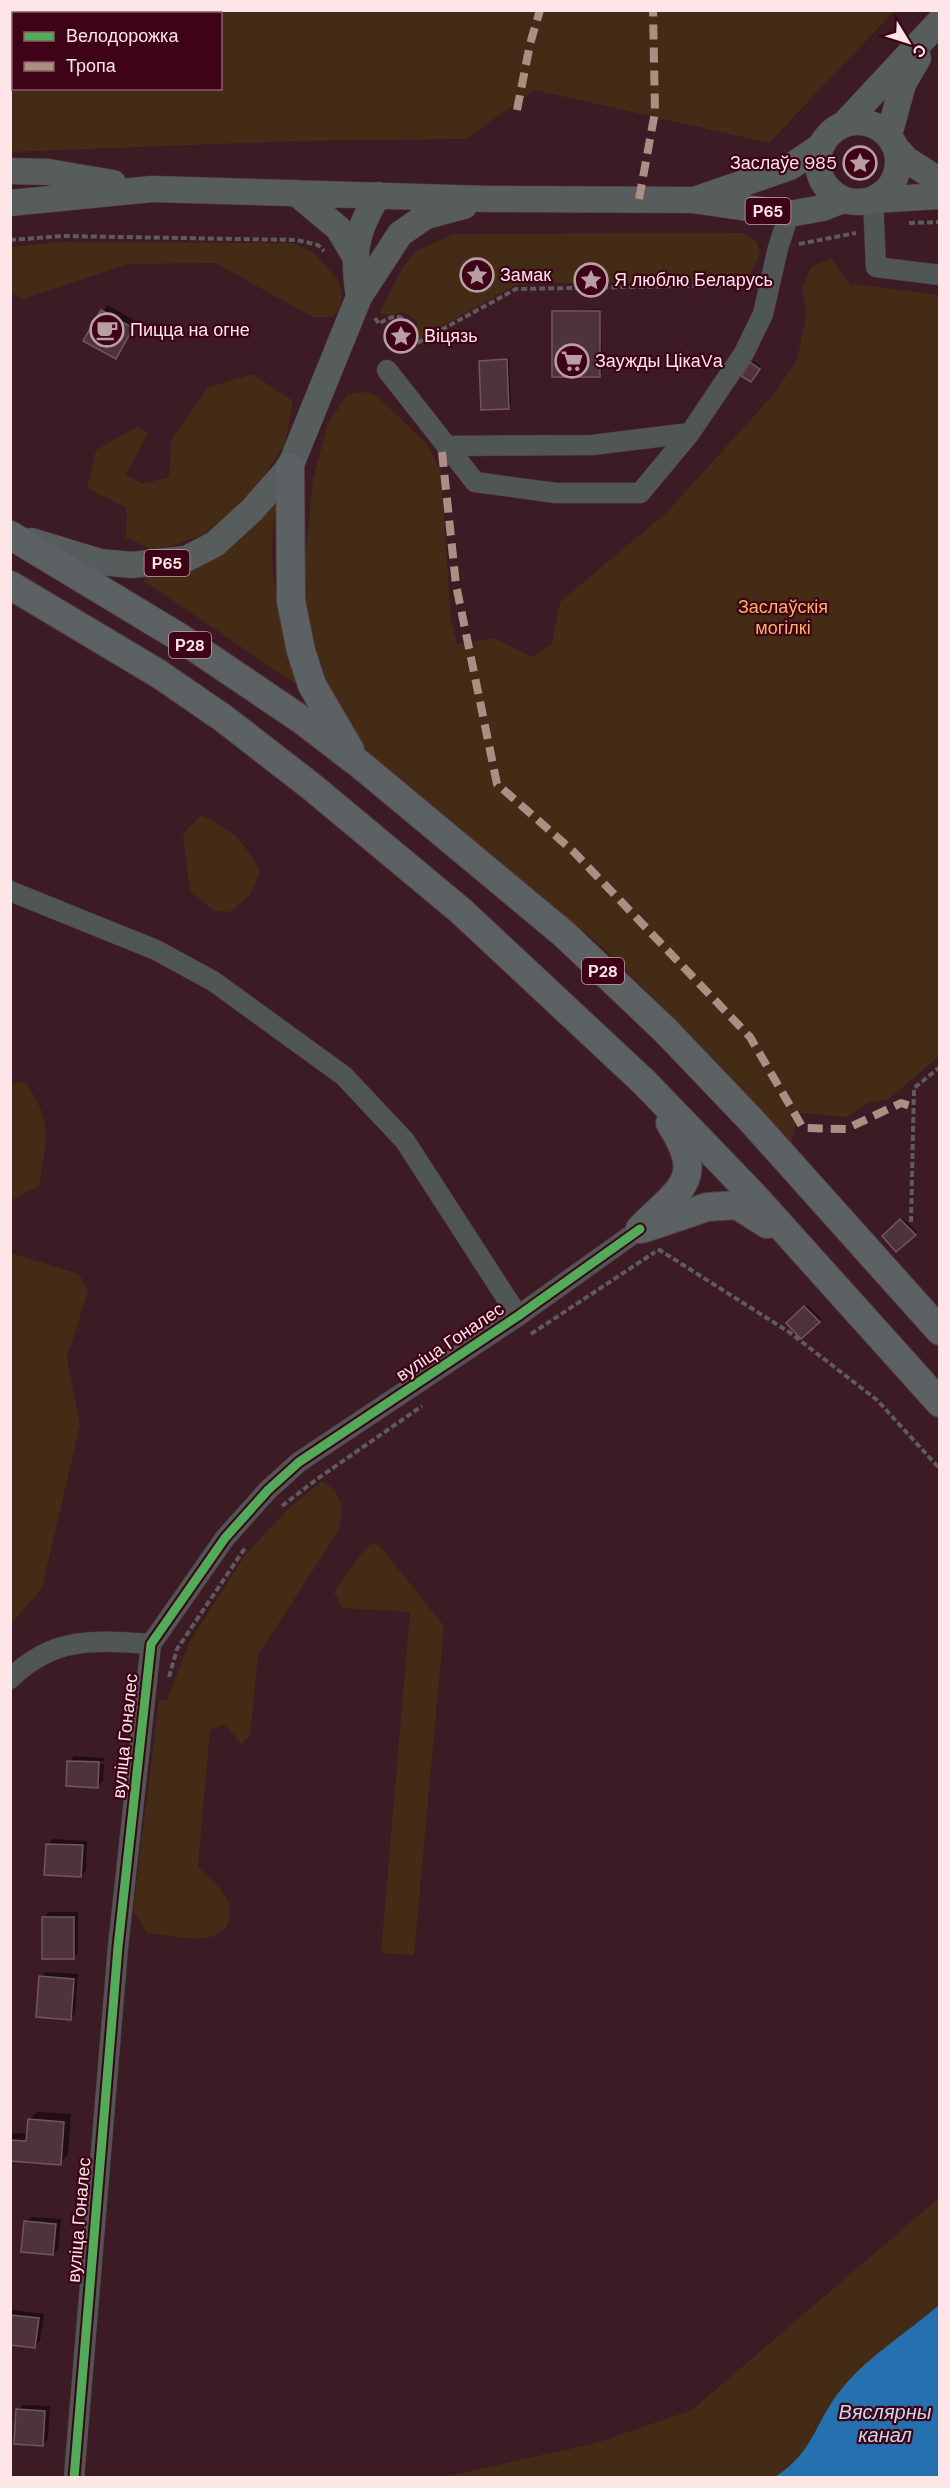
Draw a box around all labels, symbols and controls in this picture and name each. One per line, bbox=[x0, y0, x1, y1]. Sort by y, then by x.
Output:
legend bbox=[12, 12, 222, 90]
north arrow bbox=[878, 12, 938, 72]
text: Велодорожка bbox=[66, 24, 179, 48]
text: С bbox=[907, 40, 931, 62]
text: Тропа bbox=[66, 54, 117, 78]
place icon: Заслаўе 985 bbox=[842, 145, 878, 181]
place label: Заслаўе 985 bbox=[730, 151, 837, 175]
road number: Р65 bbox=[746, 198, 790, 224]
place icon: Замак bbox=[459, 257, 495, 293]
place icon: Я люблю Беларусь bbox=[573, 262, 609, 298]
place label: Замак bbox=[500, 263, 551, 287]
place label: Я люблю Беларусь bbox=[614, 268, 773, 292]
cafe icon: Пицца на огне bbox=[89, 312, 125, 348]
place label: Пицца на огне bbox=[130, 318, 250, 342]
place icon: Віцязь bbox=[383, 318, 419, 354]
place label: Віцязь bbox=[424, 324, 478, 348]
supermarket icon: Заужды ЦікаVа bbox=[554, 343, 590, 379]
place label: Заужды ЦікаVа bbox=[595, 349, 724, 373]
road number: Р65 bbox=[144, 550, 190, 576]
park label: Заслаўскія могілкі bbox=[738, 595, 828, 640]
road number: Р28 bbox=[169, 632, 211, 658]
road number: Р28 bbox=[582, 958, 624, 984]
street label: вуліца Гоналес bbox=[391, 1297, 509, 1387]
street label: вуліца Гоналес bbox=[107, 1672, 143, 1800]
street label: вуліца Гоналес bbox=[62, 2156, 96, 2284]
water label: Вяслярны канал bbox=[839, 2399, 932, 2448]

